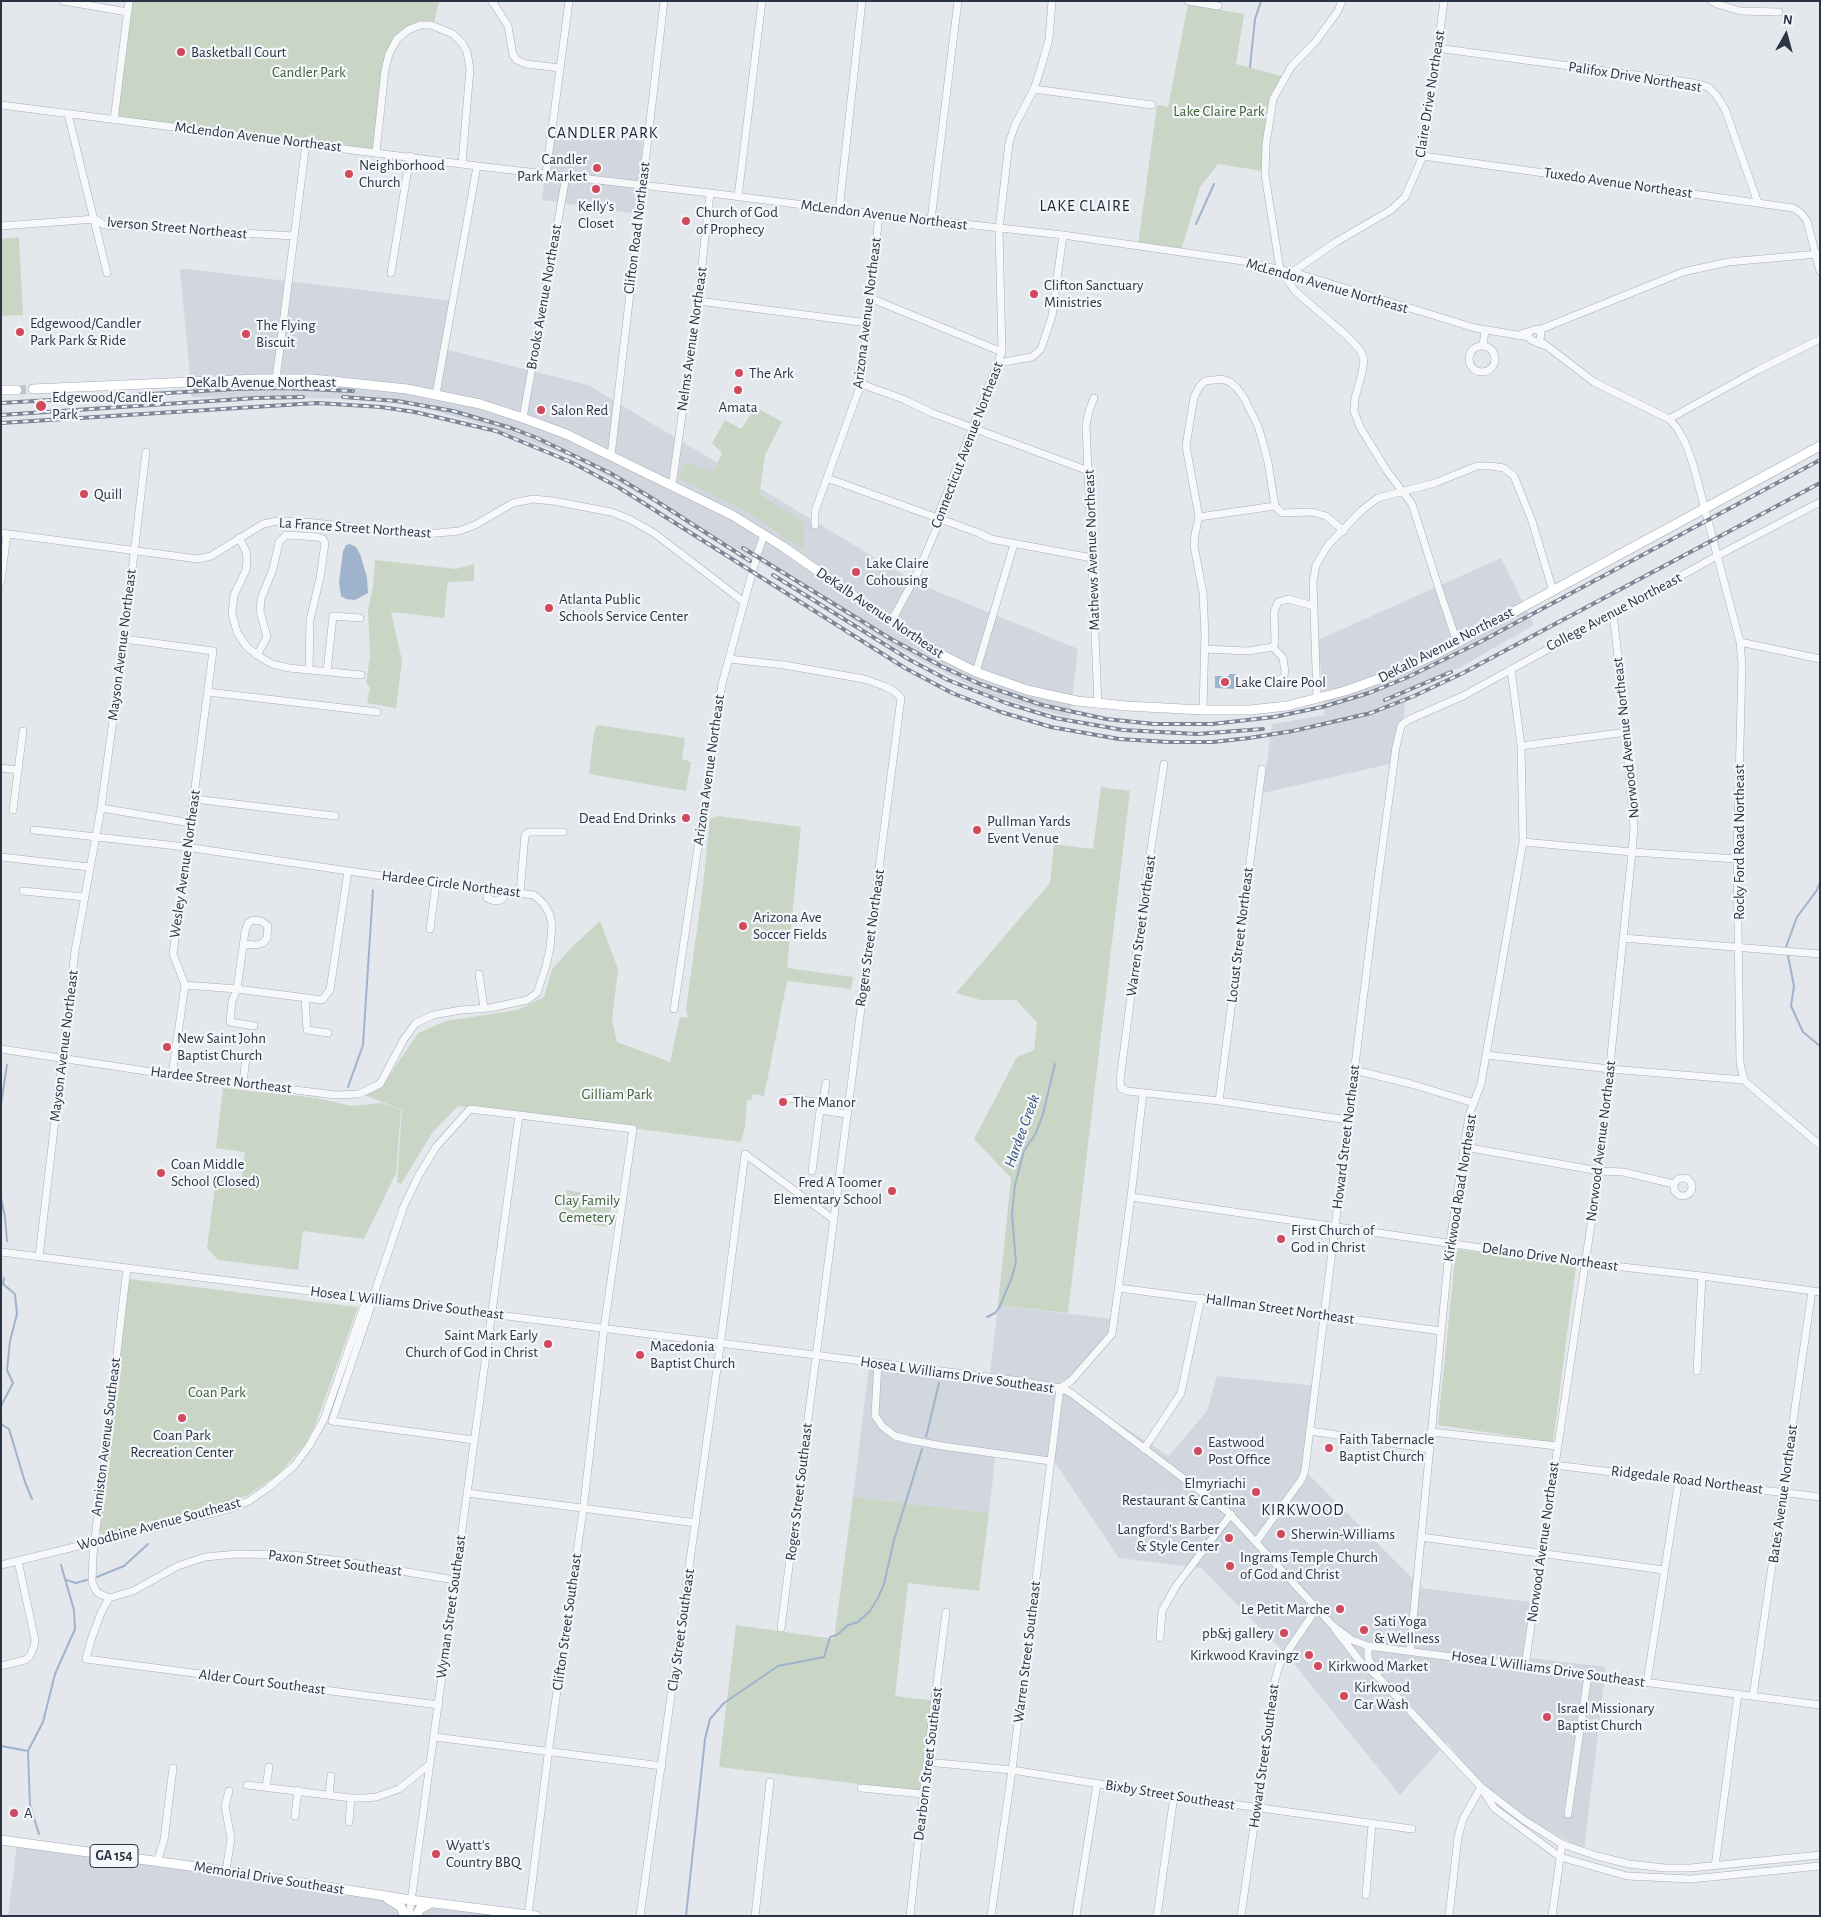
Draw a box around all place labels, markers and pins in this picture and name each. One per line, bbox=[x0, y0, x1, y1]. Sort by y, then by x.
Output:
place label: Basketball Court bbox=[191, 43, 286, 61]
marker: Basketball Court bbox=[175, 46, 187, 58]
place label: Candler Park Market bbox=[517, 150, 587, 185]
place label: Neighborhood Church bbox=[359, 156, 445, 191]
marker: Candler Park Market bbox=[591, 162, 603, 174]
marker: Neighborhood Church bbox=[343, 168, 355, 180]
marker: Kelly's Closet bbox=[590, 183, 602, 195]
place label: Kelly's Closet bbox=[578, 197, 614, 232]
place label: Church of God of Prophecy bbox=[696, 203, 778, 238]
marker: Church of God of Prophecy bbox=[680, 215, 692, 227]
place label: Clifton Sanctuary Ministries bbox=[1044, 276, 1144, 311]
marker: Clifton Sanctuary Ministries bbox=[1028, 288, 1040, 300]
place label: Edgewood/Candler Park Park & Ride bbox=[30, 314, 141, 349]
place label: The Flying Biscuit bbox=[256, 316, 316, 351]
marker: Edgewood/Candler Park Park & Ride bbox=[14, 326, 26, 338]
marker: The Flying Biscuit bbox=[240, 328, 252, 340]
place label: The Ark bbox=[749, 364, 794, 382]
marker: The Ark bbox=[733, 367, 745, 379]
marker: Amata bbox=[732, 384, 744, 396]
place label: Edgewood/Candler Park bbox=[52, 388, 163, 423]
place label: Amata bbox=[718, 398, 758, 416]
marker: Edgewood/Candler Park bbox=[34, 399, 48, 413]
place label: Salon Red bbox=[551, 401, 608, 419]
marker: Salon Red bbox=[535, 404, 547, 416]
place label: Quill bbox=[94, 485, 122, 503]
marker: Quill bbox=[78, 488, 90, 500]
place label: Lake Claire Cohousing bbox=[866, 554, 929, 589]
marker: Lake Claire Cohousing bbox=[850, 566, 862, 578]
place label: Atlanta Public Schools Service Center bbox=[559, 590, 688, 625]
marker: Atlanta Public Schools Service Center bbox=[543, 602, 555, 614]
place label: Lake Claire Pool bbox=[1235, 673, 1326, 691]
marker: Lake Claire Pool bbox=[1219, 676, 1231, 688]
place label: Dead End Drinks bbox=[579, 809, 676, 827]
marker: Dead End Drinks bbox=[680, 812, 692, 824]
place label: Pullman Yards Event Venue bbox=[987, 812, 1071, 847]
marker: Pullman Yards Event Venue bbox=[971, 824, 983, 836]
place label: Arizona Ave Soccer Fields bbox=[753, 908, 827, 943]
marker: Arizona Ave Soccer Fields bbox=[737, 920, 749, 932]
place label: New Saint John Baptist Church bbox=[177, 1029, 266, 1064]
marker: New Saint John Baptist Church bbox=[161, 1041, 173, 1053]
place label: The Manor bbox=[793, 1093, 856, 1111]
marker: The Manor bbox=[777, 1096, 789, 1108]
place label: Coan Middle School (Closed) bbox=[171, 1155, 260, 1190]
marker: Coan Middle School (Closed) bbox=[155, 1167, 167, 1179]
place label: Fred A Toomer Elementary School bbox=[773, 1173, 882, 1208]
marker: Fred A Toomer Elementary School bbox=[886, 1185, 898, 1197]
place label: First Church of God in Christ bbox=[1291, 1221, 1374, 1256]
marker: First Church of God in Christ bbox=[1275, 1233, 1287, 1245]
place label: Saint Mark Early Church of God in Christ bbox=[406, 1326, 538, 1361]
place label: Macedonia Baptist Church bbox=[650, 1337, 735, 1372]
marker: Saint Mark Early Church of God in Christ bbox=[542, 1338, 554, 1350]
marker: Macedonia Baptist Church bbox=[634, 1349, 646, 1361]
marker: Coan Park Recreation Center bbox=[176, 1412, 188, 1424]
place label: Coan Park Recreation Center bbox=[130, 1426, 234, 1461]
place label: Faith Tabernacle Baptist Church bbox=[1339, 1430, 1435, 1465]
place label: Eastwood Post Office bbox=[1208, 1433, 1270, 1468]
marker: Faith Tabernacle Baptist Church bbox=[1323, 1442, 1335, 1454]
marker: Eastwood Post Office bbox=[1192, 1445, 1204, 1457]
place label: Elmyriachi Restaurant & Cantina bbox=[1122, 1474, 1246, 1509]
marker: Elmyriachi Restaurant & Cantina bbox=[1250, 1486, 1262, 1498]
place label: Langford's Barber & Style Center bbox=[1117, 1520, 1219, 1555]
place label: Sherwin-Williams bbox=[1291, 1525, 1395, 1543]
marker: Sherwin-Williams bbox=[1275, 1528, 1287, 1540]
marker: Langford's Barber & Style Center bbox=[1223, 1532, 1235, 1544]
place label: Ingrams Temple Church of God and Christ bbox=[1240, 1548, 1378, 1583]
marker: Ingrams Temple Church of God and Christ bbox=[1224, 1560, 1236, 1572]
place label: Le Petit Marche bbox=[1241, 1600, 1330, 1618]
marker: Le Petit Marche bbox=[1334, 1603, 1346, 1615]
place label: Sati Yoga & Wellness bbox=[1374, 1612, 1440, 1647]
place label: pb&j gallery bbox=[1202, 1624, 1274, 1642]
marker: Sati Yoga & Wellness bbox=[1358, 1624, 1370, 1636]
marker: pb&j gallery bbox=[1278, 1627, 1290, 1639]
place label: Kirkwood Kravingz bbox=[1190, 1646, 1299, 1664]
marker: Kirkwood Kravingz bbox=[1303, 1649, 1315, 1661]
place label: Kirkwood Market bbox=[1328, 1657, 1428, 1675]
marker: Kirkwood Market bbox=[1312, 1660, 1324, 1672]
place label: Kirkwood Car Wash bbox=[1354, 1678, 1410, 1713]
marker: Kirkwood Car Wash bbox=[1338, 1690, 1350, 1702]
place label: Israel Missionary Baptist Church bbox=[1557, 1699, 1654, 1734]
marker: Israel Missionary Baptist Church bbox=[1541, 1711, 1553, 1723]
place label: A bbox=[24, 1804, 33, 1822]
marker: A bbox=[8, 1807, 20, 1819]
place label: Wyatt's Country BBQ bbox=[446, 1836, 520, 1871]
marker: Wyatt's Country BBQ bbox=[430, 1848, 442, 1860]

